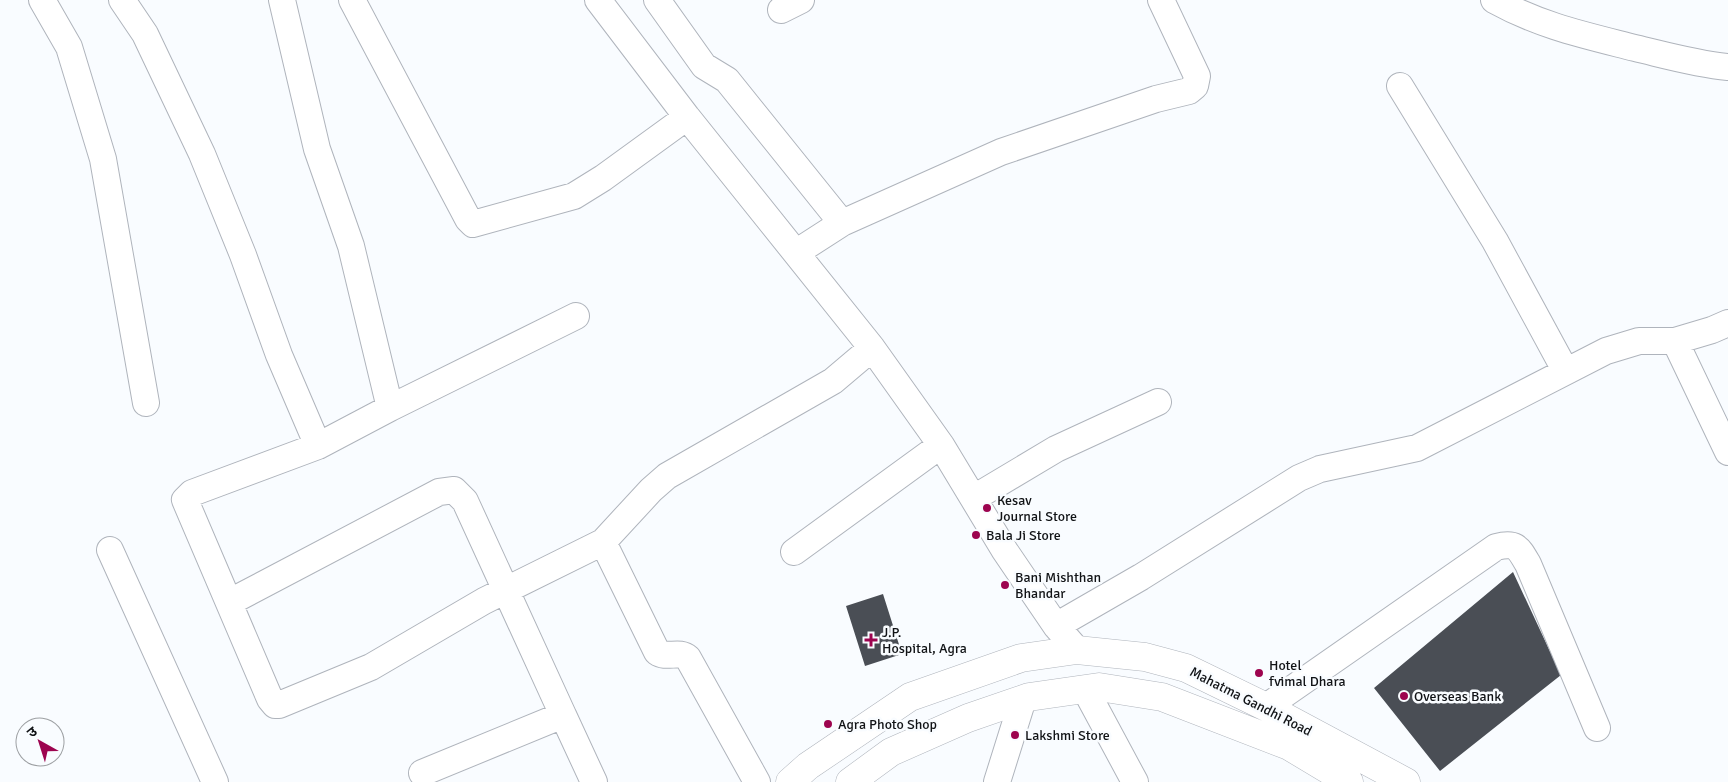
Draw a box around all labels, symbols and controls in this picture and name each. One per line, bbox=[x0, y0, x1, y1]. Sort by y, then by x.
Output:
place label: Kesav Journal Store bbox=[997, 492, 1077, 525]
marker: Kesav Journal Store bbox=[981, 502, 993, 514]
place label: Bala Ji Store bbox=[986, 527, 1061, 544]
marker: Bala Ji Store bbox=[970, 529, 982, 541]
place label: Bani Mishthan Bhandar bbox=[1015, 569, 1101, 602]
marker: Bani Mishthan Bhandar bbox=[999, 579, 1011, 591]
place label: J.P. Hospital, Agra bbox=[882, 624, 967, 657]
marker: J.P. Hospital, Agra bbox=[864, 633, 878, 647]
place label: Hotel fvimal Dhara bbox=[1269, 657, 1346, 690]
street label: Mahatma Gandhi Road bbox=[1187, 663, 1315, 740]
marker: Hotel fvimal Dhara bbox=[1253, 667, 1265, 679]
place label: Overseas Bank bbox=[1414, 688, 1501, 705]
marker: Overseas Bank bbox=[1398, 690, 1410, 702]
place label: Agra Photo Shop bbox=[838, 716, 937, 733]
north arrow bbox=[15, 717, 65, 767]
marker: Agra Photo Shop bbox=[822, 718, 834, 730]
text: उ bbox=[24, 723, 41, 741]
place label: Lakshmi Store bbox=[1025, 727, 1110, 744]
marker: Lakshmi Store bbox=[1009, 729, 1021, 741]

